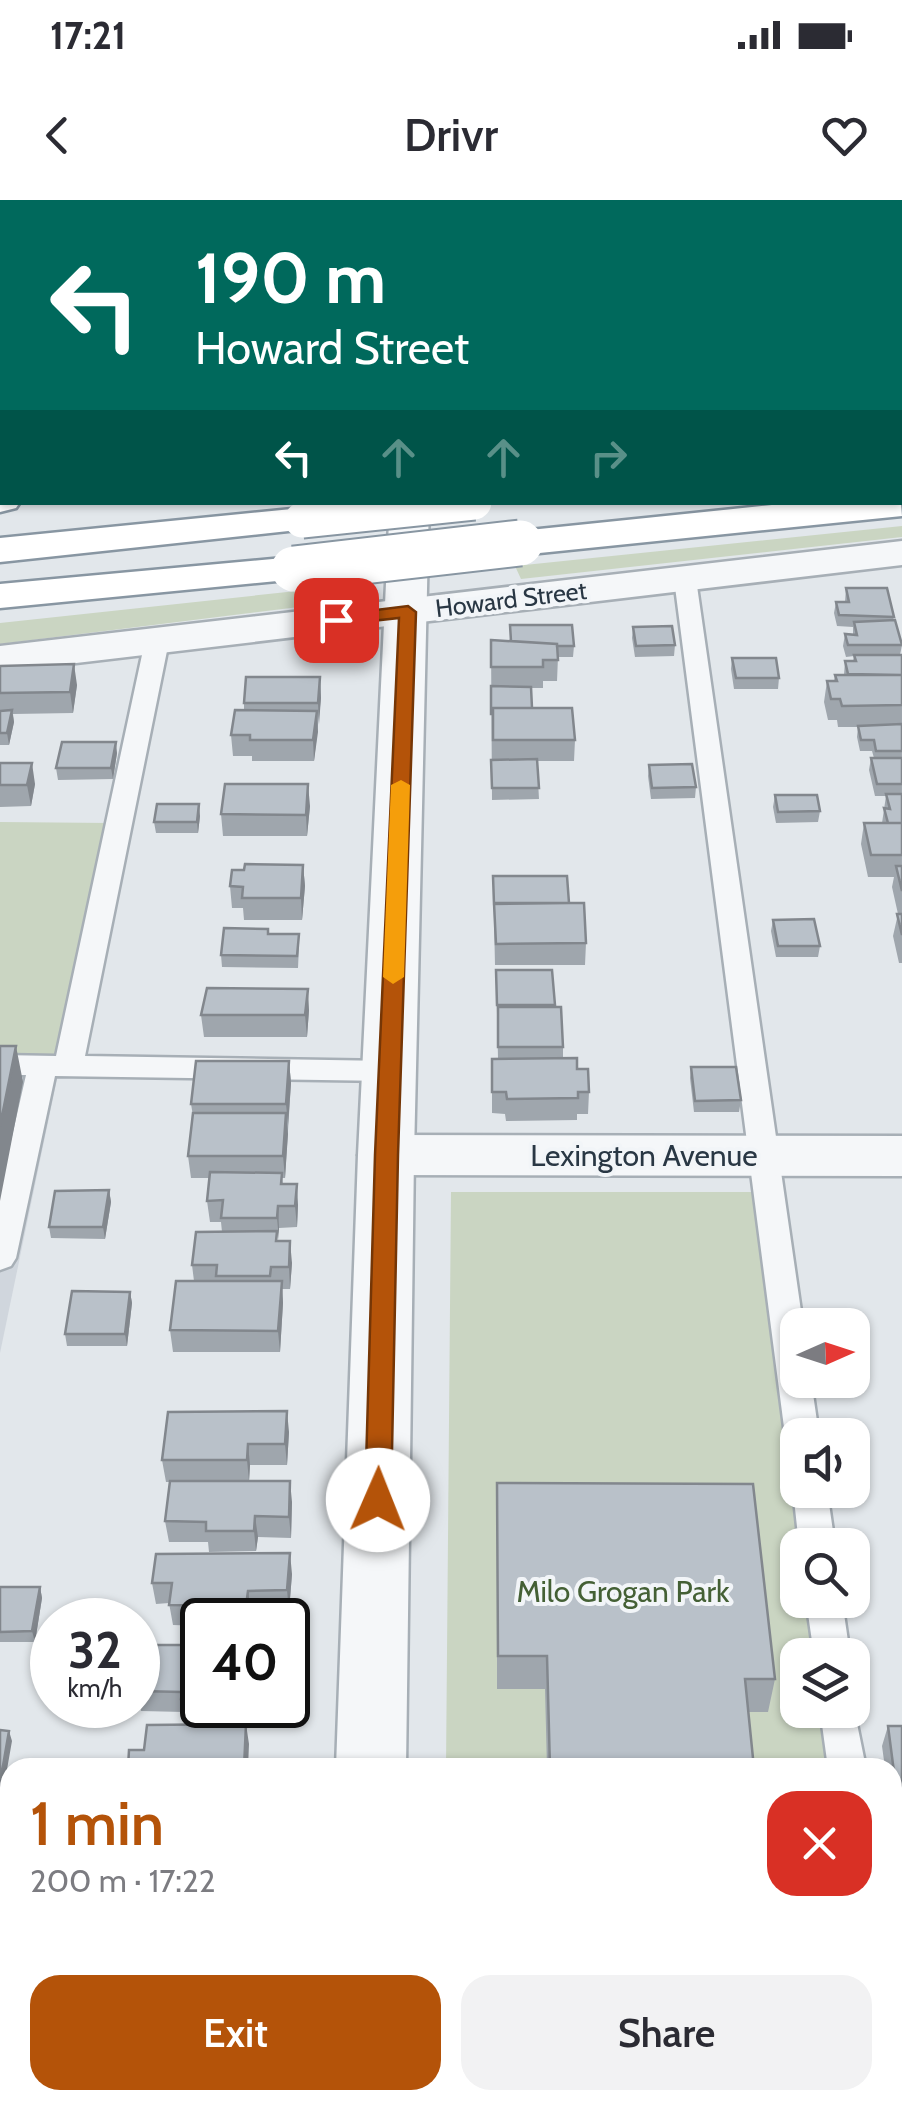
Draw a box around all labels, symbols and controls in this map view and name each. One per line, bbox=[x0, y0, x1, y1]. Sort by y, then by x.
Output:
text: 17:21 bbox=[50, 12, 126, 59]
icon: back bbox=[30, 108, 85, 163]
text: Drivr bbox=[404, 108, 498, 162]
icon: heart bbox=[817, 108, 872, 163]
text: 190 m bbox=[195, 235, 386, 321]
icon: left bbox=[30, 240, 160, 370]
text: Howard Street bbox=[195, 321, 469, 375]
icon: left bbox=[266, 430, 321, 485]
icon: ahead bbox=[371, 430, 426, 485]
icon: ahead bbox=[476, 430, 531, 485]
icon: right bbox=[581, 430, 636, 485]
street label: Howard Street bbox=[434, 575, 589, 623]
pin bbox=[294, 578, 379, 663]
icon: arrive bbox=[309, 593, 364, 648]
street label: Lexington Avenue bbox=[530, 1137, 758, 1174]
north arrow bbox=[780, 1308, 870, 1398]
map controls bbox=[780, 1308, 870, 1728]
button: sound bbox=[780, 1418, 870, 1508]
position arrow bbox=[326, 1448, 430, 1552]
button: search bbox=[780, 1528, 870, 1618]
park label: Milo Grogan Park bbox=[516, 1573, 730, 1610]
speed limit sign: 40 bbox=[180, 1598, 310, 1728]
text: 32 bbox=[68, 1620, 122, 1681]
button: layers bbox=[780, 1638, 870, 1728]
text: km/h bbox=[68, 1673, 122, 1703]
text: 1 min bbox=[30, 1787, 164, 1860]
button: close bbox=[767, 1791, 872, 1896]
text: 200 m · 17:22 bbox=[30, 1861, 215, 1900]
button: Exit bbox=[30, 1975, 441, 2090]
button: Share bbox=[461, 1975, 872, 2090]

